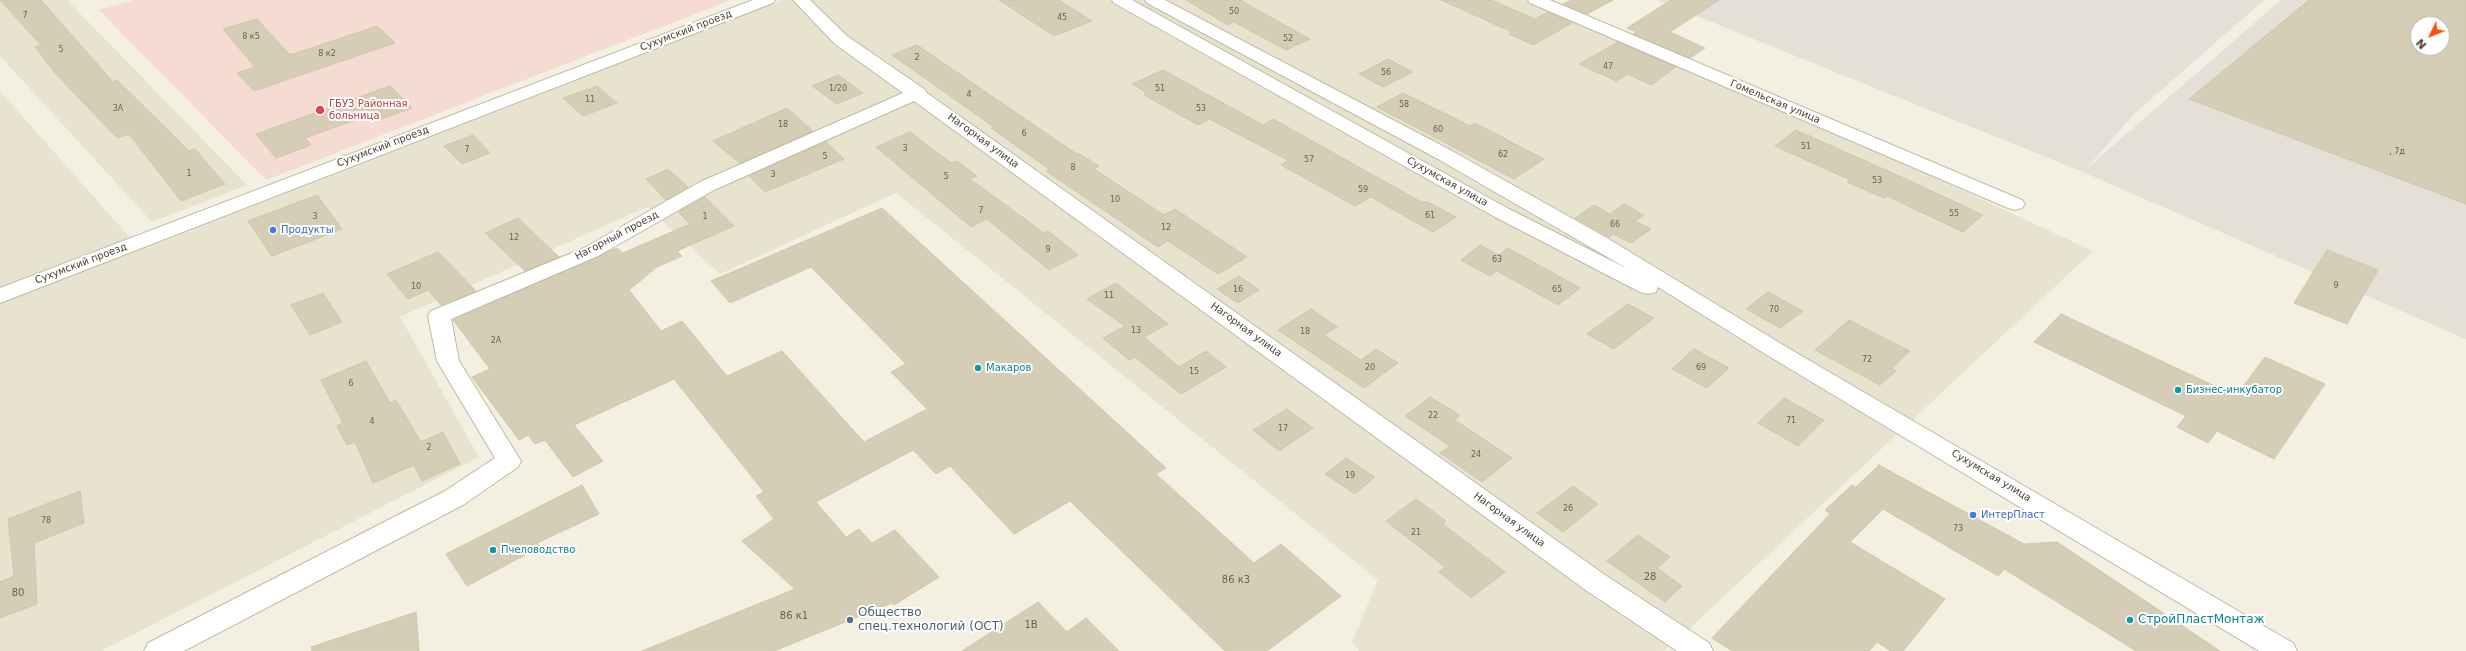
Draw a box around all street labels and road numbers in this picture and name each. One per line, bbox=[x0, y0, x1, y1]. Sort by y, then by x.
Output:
street label: Сухумский проезд bbox=[638, 8, 734, 54]
street label: Гомельская улица bbox=[1728, 78, 1822, 126]
street label: Нагорная улица bbox=[945, 111, 1021, 171]
street label: Сухумский проезд bbox=[335, 124, 431, 170]
street label: Сухумская улица bbox=[1404, 155, 1490, 209]
street label: Нагорный проезд bbox=[573, 209, 661, 263]
street label: Сухумский проезд bbox=[33, 241, 129, 287]
street label: Нагорная улица bbox=[1208, 300, 1284, 360]
street label: Сухумская улица bbox=[1949, 447, 2033, 505]
street label: Нагорная улица bbox=[1471, 490, 1547, 550]

